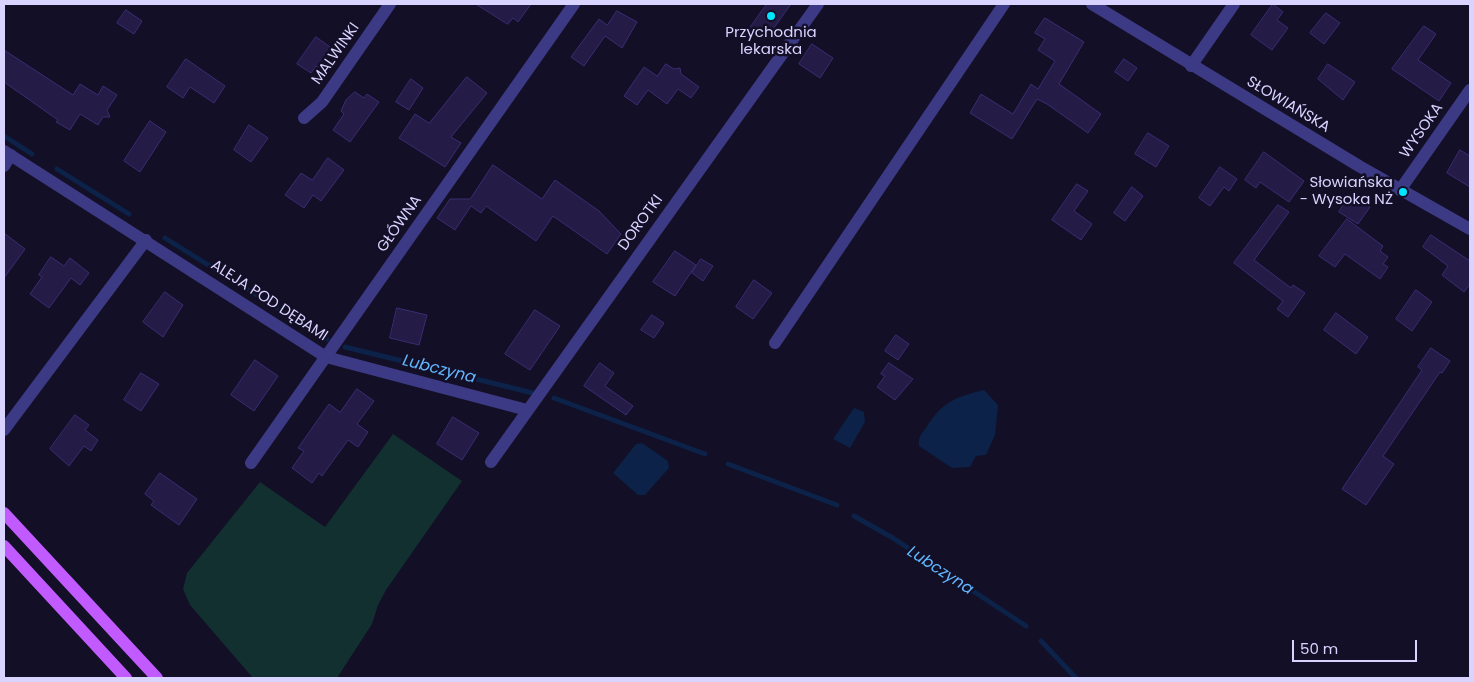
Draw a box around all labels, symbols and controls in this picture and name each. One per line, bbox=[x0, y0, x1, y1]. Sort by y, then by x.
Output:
marker: Przychodnia lekarska bbox=[765, 10, 777, 22]
street label: MALWINKI bbox=[308, 20, 364, 88]
place label: Przychodnia lekarska bbox=[725, 24, 817, 59]
street label: SŁOWIAŃSKA bbox=[1243, 73, 1333, 137]
street label: WYSOKA bbox=[1397, 100, 1447, 162]
place label: Słowiańska - Wysoka NŻ bbox=[1300, 174, 1393, 209]
marker: Słowiańska - Wysoka NŻ bbox=[1397, 186, 1409, 198]
street label: GŁÓWNA bbox=[374, 192, 426, 256]
street label: DOROTKI bbox=[615, 192, 667, 254]
street label: ALEJA POD DĘBAMI bbox=[207, 257, 331, 345]
water label: Lubczyna bbox=[400, 352, 478, 388]
water label: Lubczyna bbox=[903, 543, 977, 599]
scale bar bbox=[1294, 630, 1419, 662]
text: 50 m bbox=[1300, 638, 1338, 659]

